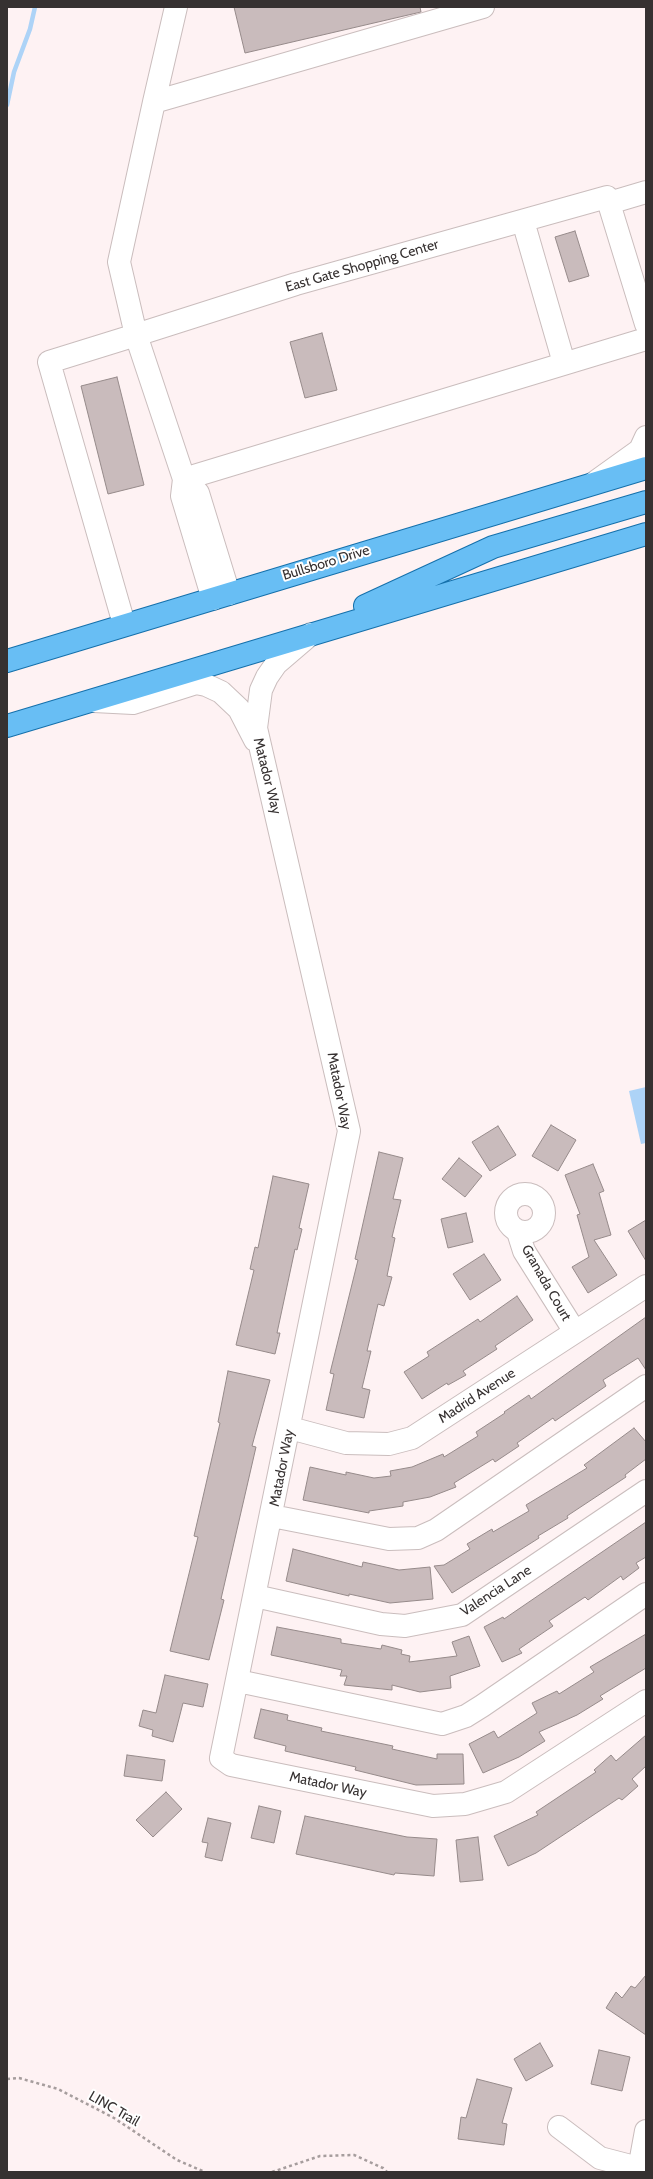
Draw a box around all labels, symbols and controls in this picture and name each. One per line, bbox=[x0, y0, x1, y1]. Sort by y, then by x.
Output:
street label: East Gate Shopping Center bbox=[283, 236, 441, 296]
street label: Bullsboro Drive bbox=[281, 542, 371, 584]
street label: Matador Way bbox=[249, 736, 285, 816]
street label: Matador Way bbox=[323, 1051, 355, 1131]
street label: Granada Court bbox=[517, 1242, 575, 1324]
street label: Madrid Avenue bbox=[435, 1365, 519, 1427]
street label: Matador Way bbox=[266, 1428, 298, 1508]
street label: Valencia Lane bbox=[458, 1562, 534, 1620]
street label: Matador Way bbox=[288, 1769, 368, 1801]
street label: LINC Trail bbox=[86, 2088, 142, 2130]

